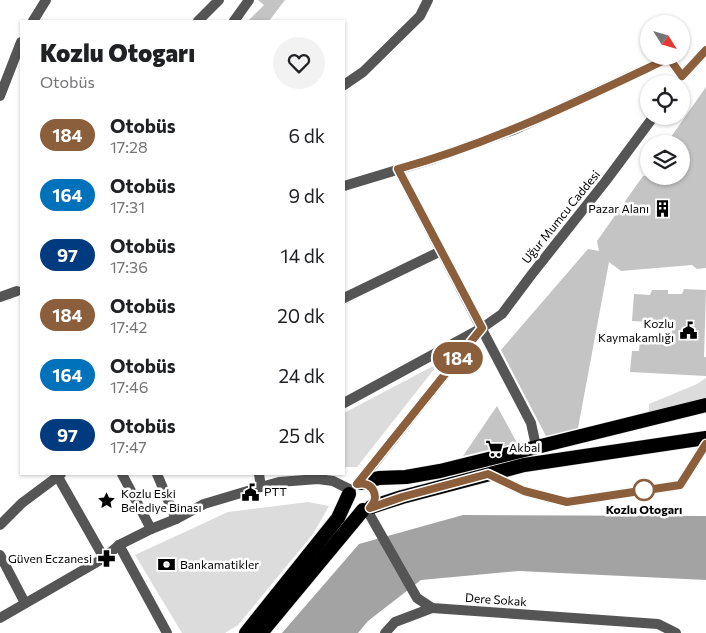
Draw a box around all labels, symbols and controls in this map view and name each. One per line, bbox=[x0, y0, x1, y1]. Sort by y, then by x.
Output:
north arrow bbox=[640, 15, 690, 65]
map controls bbox=[640, 15, 690, 185]
button: heart bbox=[273, 37, 325, 89]
text: Kozlu Otogarı bbox=[40, 38, 195, 67]
text: Otobüs bbox=[40, 72, 95, 91]
button: locate bbox=[640, 75, 690, 125]
text: Otobüs bbox=[110, 114, 176, 137]
text: 184 bbox=[52, 124, 83, 146]
text: 6 dk bbox=[289, 124, 325, 147]
button: layers bbox=[640, 135, 690, 185]
text: 17:28 bbox=[110, 137, 148, 156]
street label: Uğur Mumcu Caddesi bbox=[518, 167, 602, 266]
text: Otobüs bbox=[110, 174, 176, 197]
text: 164 bbox=[52, 184, 83, 206]
text: 9 dk bbox=[289, 184, 325, 207]
text: 17:31 bbox=[110, 197, 145, 216]
building icon: Pazar Alanı bbox=[653, 199, 673, 219]
place label: Pazar Alanı bbox=[588, 201, 649, 215]
text: Otobüs bbox=[110, 234, 176, 257]
text: 97 bbox=[57, 244, 78, 266]
text: 14 dk bbox=[281, 244, 325, 267]
text: 17:36 bbox=[110, 257, 148, 276]
text: Otobüs bbox=[110, 294, 176, 317]
text: 184 bbox=[52, 304, 83, 326]
text: 20 dk bbox=[277, 304, 325, 327]
place label: Kozlu Kaymakamlığı bbox=[598, 316, 674, 344]
text: 17:42 bbox=[110, 317, 147, 336]
public building icon: Kozlu Kaymakamlığı bbox=[678, 321, 698, 341]
line badge: 184 bbox=[429, 342, 487, 374]
text: 184 bbox=[443, 347, 473, 369]
text: Otobüs bbox=[110, 354, 176, 377]
text: 164 bbox=[52, 364, 83, 386]
text: 24 dk bbox=[278, 364, 325, 387]
text: 17:46 bbox=[110, 377, 148, 396]
text: Otobüs bbox=[110, 414, 176, 437]
text: 97 bbox=[57, 424, 78, 446]
text: 25 dk bbox=[279, 424, 325, 447]
text: 17:47 bbox=[110, 437, 147, 456]
supermarket icon: Akbal bbox=[485, 438, 505, 458]
place label: Akbal bbox=[509, 440, 540, 454]
marker: Kozlu Otogarı bbox=[633, 479, 655, 501]
public building icon: PTT bbox=[240, 482, 260, 502]
place label: PTT bbox=[264, 484, 287, 498]
place label: Kozlu Eski Belediye Binası bbox=[121, 486, 202, 514]
place icon: Kozlu Eski Belediye Binası bbox=[97, 491, 117, 511]
place label: Kozlu Otogarı bbox=[606, 502, 682, 516]
pharmacy icon: Güven Eczanesi bbox=[96, 549, 116, 569]
place label: Güven Eczanesi bbox=[8, 551, 92, 565]
bank icon: Bankamatikler bbox=[156, 555, 176, 575]
place label: Bankamatikler bbox=[180, 557, 259, 571]
street label: Dere Sokak bbox=[465, 590, 528, 608]

